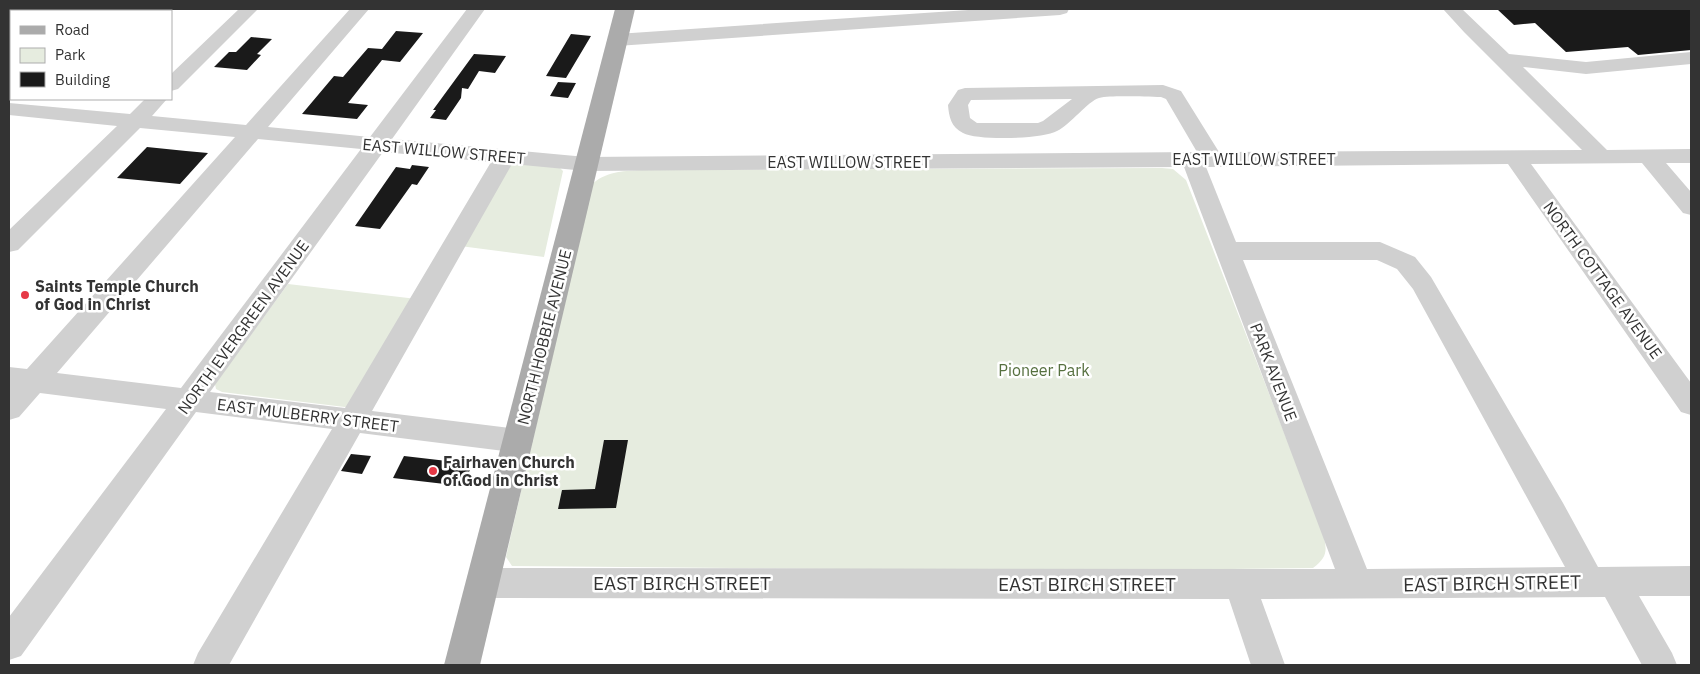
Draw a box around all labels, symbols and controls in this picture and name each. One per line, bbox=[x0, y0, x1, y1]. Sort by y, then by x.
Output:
legend bbox=[10, 10, 172, 100]
text: Road bbox=[55, 20, 90, 39]
text: Park bbox=[55, 45, 85, 64]
text: Building bbox=[55, 70, 110, 89]
street label: EAST WILLOW STREET bbox=[362, 134, 526, 168]
street label: EAST WILLOW STREET bbox=[1172, 149, 1336, 169]
street label: EAST WILLOW STREET bbox=[767, 152, 931, 172]
street label: NORTH COTTAGE AVENUE bbox=[1539, 197, 1667, 363]
street label: NORTH EVERGREEN AVENUE bbox=[173, 236, 313, 418]
street label: NORTH HOBBIE AVENUE bbox=[513, 247, 575, 427]
place label: Saints Temple Church of God in Christ bbox=[35, 276, 199, 314]
marker: Saints Temple Church of God in Christ bbox=[19, 289, 31, 301]
street label: PARK AVENUE bbox=[1246, 320, 1302, 424]
park label: Pioneer Park bbox=[998, 360, 1090, 380]
street label: EAST MULBERRY STREET bbox=[216, 394, 400, 436]
place label: Fairhaven Church of God in Christ bbox=[443, 452, 575, 490]
marker: Fairhaven Church of God in Christ bbox=[427, 465, 439, 477]
street label: EAST BIRCH STREET bbox=[1403, 569, 1581, 597]
street label: EAST BIRCH STREET bbox=[593, 571, 771, 595]
street label: EAST BIRCH STREET bbox=[998, 572, 1176, 596]

